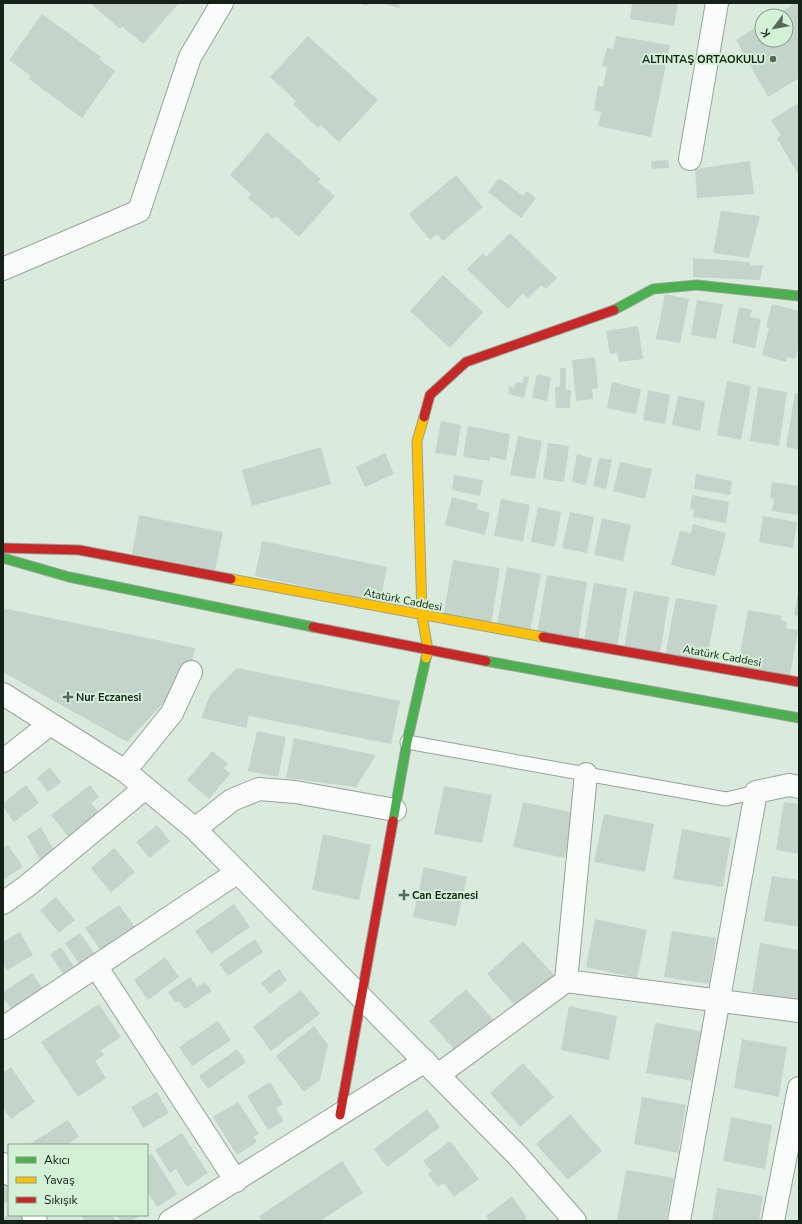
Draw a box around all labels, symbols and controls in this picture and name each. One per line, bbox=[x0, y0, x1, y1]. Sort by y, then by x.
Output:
north arrow bbox=[754, 8, 794, 48]
text: K bbox=[757, 25, 774, 40]
place label: ALTINTAŞ ORTAOKULU bbox=[642, 52, 765, 67]
marker: ALTINTAŞ ORTAOKULU bbox=[768, 54, 778, 64]
street label: Atatürk Caddesi bbox=[363, 585, 443, 615]
street label: Atatürk Caddesi bbox=[682, 642, 762, 670]
place label: Nur Eczanesi bbox=[76, 690, 142, 705]
marker: Nur Eczanesi bbox=[63, 692, 73, 702]
place label: Can Eczanesi bbox=[412, 888, 478, 903]
marker: Can Eczanesi bbox=[399, 890, 409, 900]
legend bbox=[8, 1144, 148, 1216]
text: Akıcı bbox=[44, 1152, 70, 1168]
text: Yavaş bbox=[43, 1172, 75, 1188]
text: Sıkışık bbox=[44, 1192, 79, 1208]

